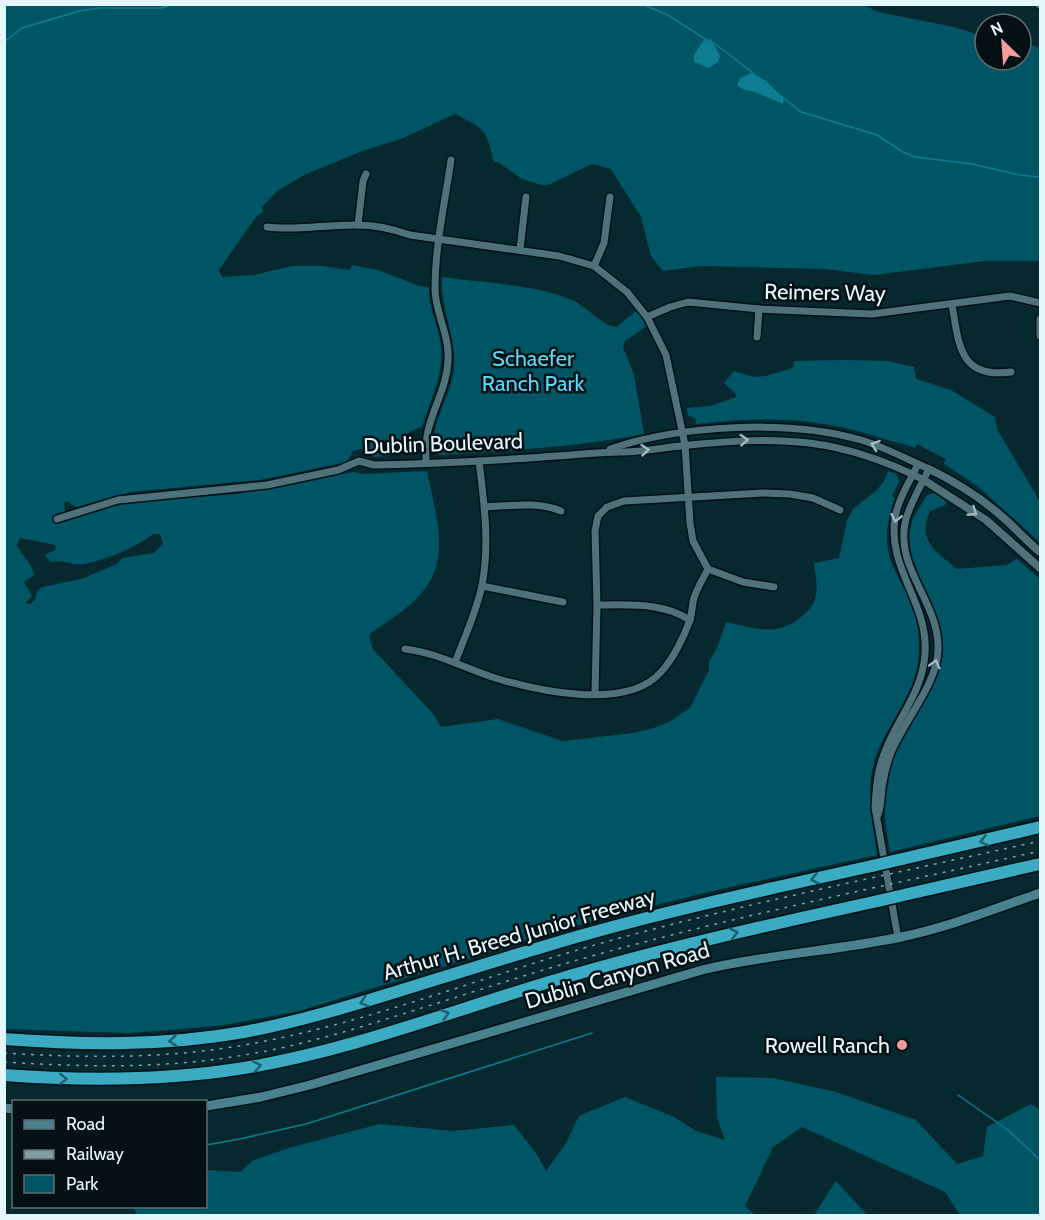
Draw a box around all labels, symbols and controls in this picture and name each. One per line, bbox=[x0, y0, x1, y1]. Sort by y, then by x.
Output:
north arrow bbox=[973, 12, 1033, 72]
text: N bbox=[988, 18, 1006, 40]
street label: Reimers Way bbox=[764, 278, 886, 307]
park label: Schaefer Ranch Park bbox=[482, 345, 584, 397]
street label: Dublin Boulevard bbox=[363, 427, 523, 460]
one-way arrow bbox=[739, 434, 748, 447]
one-way arrow bbox=[871, 440, 881, 453]
one-way arrow bbox=[640, 444, 650, 457]
one-way arrow bbox=[967, 504, 977, 516]
one-way arrow bbox=[890, 513, 903, 523]
one-way arrow bbox=[928, 659, 941, 669]
one-way arrow bbox=[979, 833, 989, 846]
one-way arrow bbox=[810, 871, 820, 884]
street label: Arthur H. Breed Junior Freeway bbox=[380, 883, 659, 986]
one-way arrow bbox=[729, 928, 739, 941]
street label: Dublin Canyon Road bbox=[522, 936, 713, 1015]
one-way arrow bbox=[359, 995, 370, 1007]
one-way arrow bbox=[439, 1009, 450, 1021]
place label: Rowell Ranch bbox=[765, 1032, 890, 1059]
one-way arrow bbox=[169, 1034, 178, 1047]
marker: Rowell Ranch bbox=[895, 1038, 909, 1052]
one-way arrow bbox=[252, 1060, 262, 1072]
one-way arrow bbox=[58, 1072, 67, 1085]
legend bbox=[12, 1100, 207, 1208]
text: Road bbox=[66, 1113, 105, 1135]
text: Railway bbox=[66, 1143, 124, 1165]
text: Park bbox=[66, 1173, 99, 1195]

